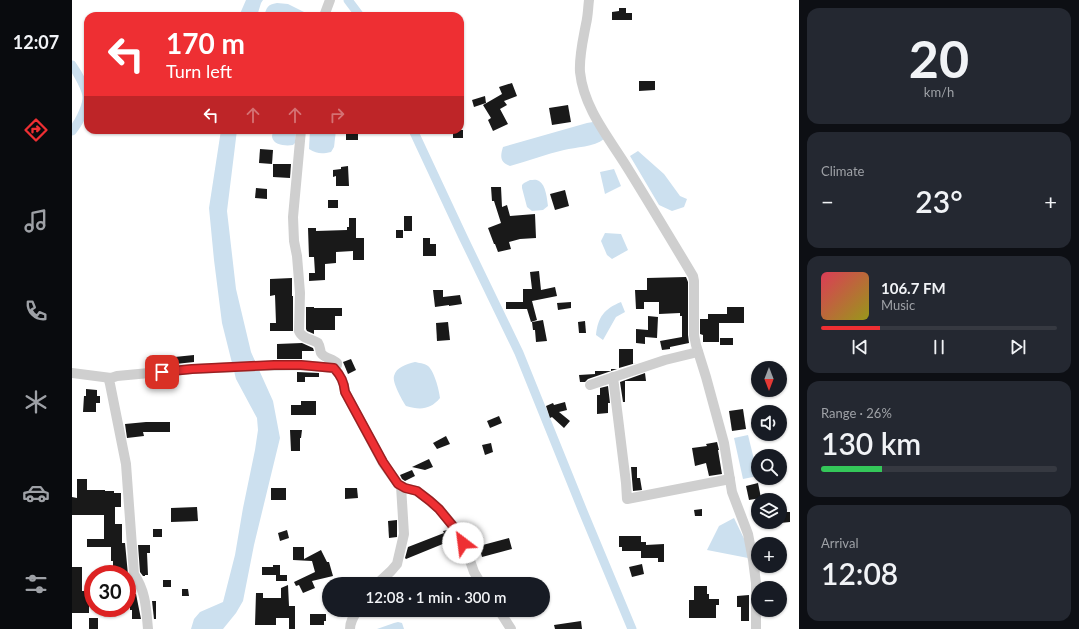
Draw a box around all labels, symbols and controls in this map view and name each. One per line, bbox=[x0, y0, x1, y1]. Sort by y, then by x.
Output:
text: 170 m bbox=[166, 26, 245, 60]
text: 20 bbox=[909, 27, 969, 89]
icon: left bbox=[100, 28, 152, 80]
text: 12:07 bbox=[13, 31, 59, 53]
text: Turn left bbox=[166, 60, 232, 82]
text: km/h bbox=[924, 84, 954, 100]
icon: left bbox=[200, 104, 222, 126]
icon: ahead bbox=[242, 104, 264, 126]
icon: ahead bbox=[284, 104, 306, 126]
icon: right bbox=[326, 104, 348, 126]
icon: directions bbox=[22, 116, 50, 144]
text: Climate bbox=[821, 163, 864, 179]
text: 23° bbox=[915, 183, 963, 219]
text: − bbox=[821, 188, 834, 215]
text: + bbox=[1044, 188, 1057, 215]
icon: music bbox=[22, 207, 50, 235]
text: 106.7 FM bbox=[881, 279, 946, 297]
icon: phone bbox=[22, 297, 50, 325]
text: Music bbox=[881, 297, 915, 313]
icon: previous bbox=[849, 336, 871, 358]
icon: pause bbox=[928, 336, 950, 358]
icon: next bbox=[1007, 336, 1029, 358]
pin bbox=[145, 355, 179, 389]
icon: arrive bbox=[151, 361, 173, 383]
north arrow bbox=[751, 361, 787, 397]
map controls bbox=[751, 361, 787, 617]
icon: climate bbox=[22, 388, 50, 416]
button: sound bbox=[751, 405, 787, 441]
text: Range · 26% bbox=[821, 405, 892, 421]
text: 130 km bbox=[821, 425, 921, 461]
button: search bbox=[751, 449, 787, 485]
icon: car bbox=[22, 479, 50, 507]
button: layers bbox=[751, 493, 787, 529]
position arrow bbox=[442, 522, 484, 564]
text: Arrival bbox=[821, 535, 858, 551]
button: + bbox=[751, 537, 787, 573]
text: 12:08 bbox=[821, 555, 898, 591]
speed limit sign: 30 bbox=[84, 565, 136, 617]
icon: filters bbox=[22, 570, 50, 598]
button: − bbox=[751, 581, 787, 617]
text: 12:08 · 1 min · 300 m bbox=[366, 588, 506, 606]

